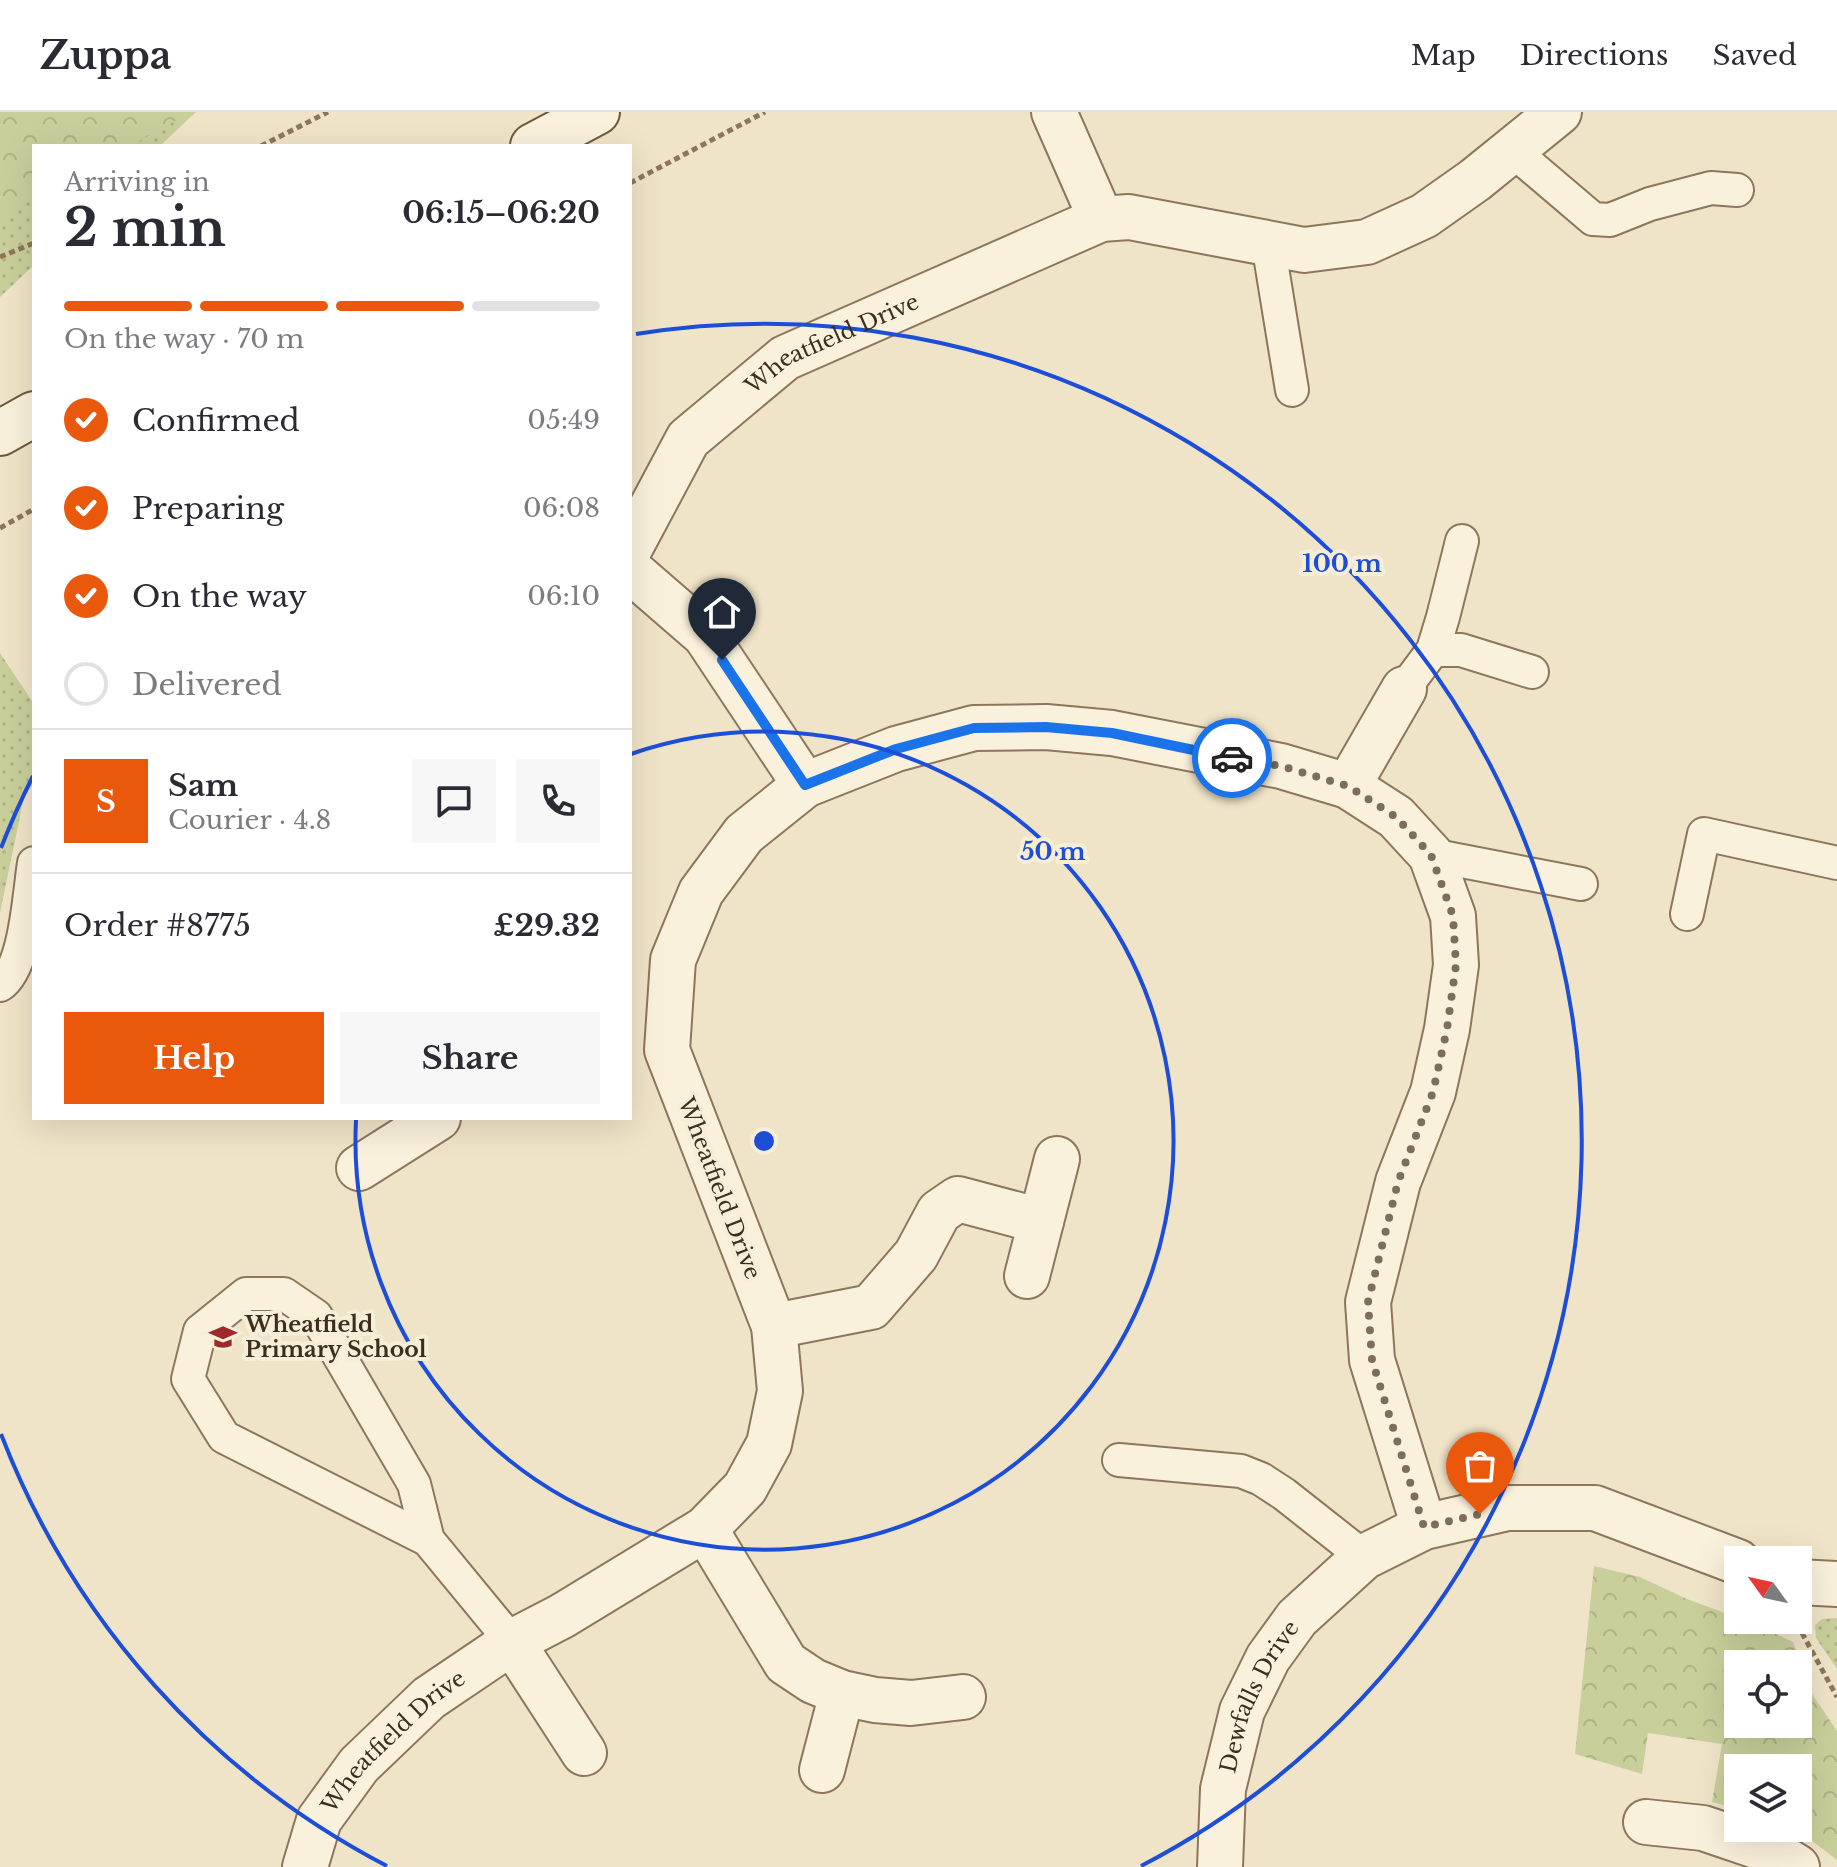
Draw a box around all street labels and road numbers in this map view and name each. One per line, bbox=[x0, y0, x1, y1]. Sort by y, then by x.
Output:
street label: Wheatfield Drive bbox=[739, 288, 923, 400]
street label: Wheatfield Drive bbox=[672, 1092, 767, 1283]
street label: Dewfalls Drive bbox=[1214, 1615, 1305, 1776]
street label: Wheatfield Drive bbox=[315, 1665, 470, 1819]

